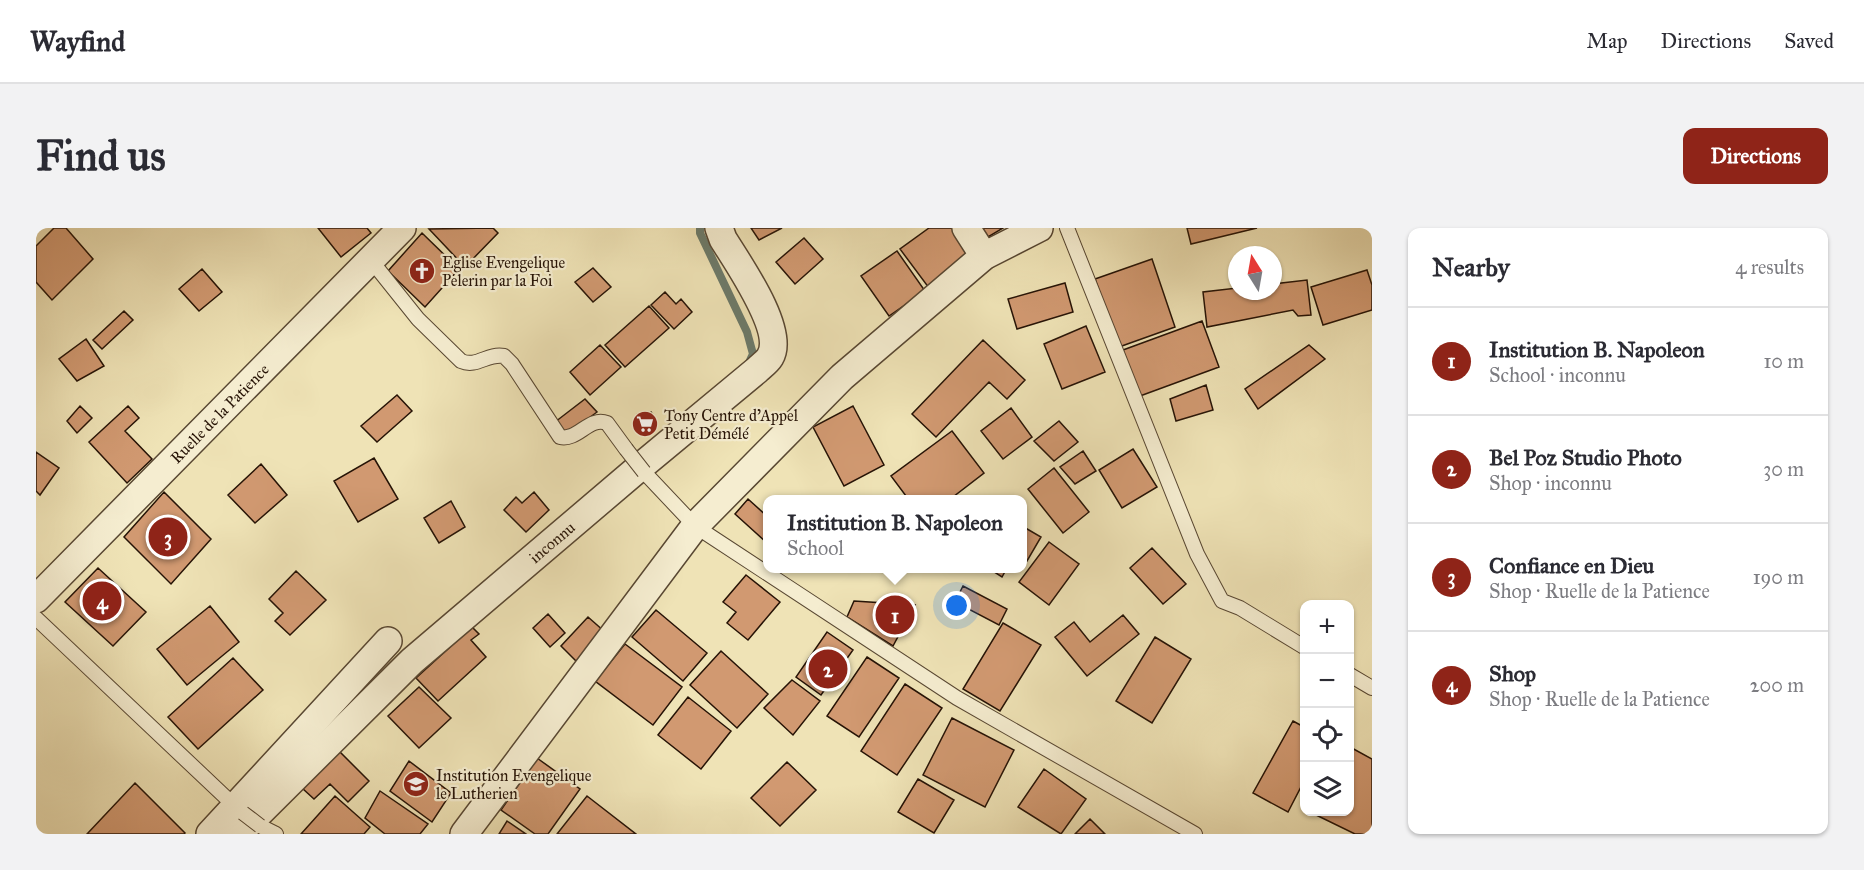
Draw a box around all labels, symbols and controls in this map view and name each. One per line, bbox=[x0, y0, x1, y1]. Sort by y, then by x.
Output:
text: Wayfind bbox=[30, 24, 125, 59]
text: Map bbox=[1587, 28, 1628, 54]
text: Directions bbox=[1661, 28, 1751, 54]
text: Saved bbox=[1784, 28, 1834, 54]
button: Directions bbox=[1683, 128, 1828, 184]
text: Find us bbox=[36, 130, 166, 182]
north arrow bbox=[1228, 246, 1282, 300]
text: Nearby bbox=[1432, 251, 1510, 283]
place label: Eglise Evengelique Pelerin par la Foi bbox=[442, 253, 565, 290]
text: 4 results bbox=[1735, 255, 1804, 279]
church icon: Eglise Evengelique Pelerin par la Foi bbox=[407, 256, 437, 286]
text: Institution B. Napoleon bbox=[1489, 336, 1705, 363]
text: 1 bbox=[1448, 349, 1455, 373]
text: 10 m bbox=[1763, 349, 1804, 373]
street label: Ruelle de la Patience bbox=[166, 360, 273, 467]
text: School · inconnu bbox=[1489, 363, 1626, 387]
place label: Tony Centre d'Appel Petit Démélé bbox=[664, 406, 799, 443]
supermarket icon: Tony Centre d'Appel Petit Démélé bbox=[630, 409, 660, 439]
text: Bel Poz Studio Photo bbox=[1489, 444, 1682, 471]
text: 2 bbox=[1447, 457, 1456, 481]
text: 30 m bbox=[1763, 457, 1804, 481]
text: Shop · inconnu bbox=[1489, 471, 1612, 495]
popup bbox=[763, 495, 1027, 573]
text: Institution B. Napoleon bbox=[787, 509, 1003, 536]
pin: 3 bbox=[148, 514, 188, 560]
street label: inconnu bbox=[526, 517, 579, 567]
text: School bbox=[787, 536, 844, 560]
text: Confiance en Dieu bbox=[1489, 552, 1654, 579]
text: 3 bbox=[1448, 565, 1456, 589]
text: 190 m bbox=[1753, 565, 1804, 589]
pin: 4 bbox=[82, 578, 122, 623]
text: Shop · Ruelle de la Patience bbox=[1489, 579, 1710, 603]
your location bbox=[942, 591, 971, 620]
pin: 1 bbox=[876, 592, 914, 638]
map controls bbox=[1300, 600, 1354, 816]
button: + bbox=[1300, 600, 1354, 654]
pin: 2 bbox=[808, 646, 848, 692]
button: − bbox=[1300, 654, 1354, 708]
text: Shop bbox=[1489, 660, 1536, 687]
text: 4 bbox=[1446, 673, 1457, 697]
text: 200 m bbox=[1750, 673, 1804, 697]
text: Shop · Ruelle de la Patience bbox=[1489, 687, 1710, 711]
button: locate bbox=[1300, 708, 1354, 762]
button: layers bbox=[1300, 762, 1354, 816]
place label: Institution Evengelique le Lutherien bbox=[436, 766, 592, 803]
school or university icon: Institution Evengelique le Lutherien bbox=[401, 769, 431, 799]

